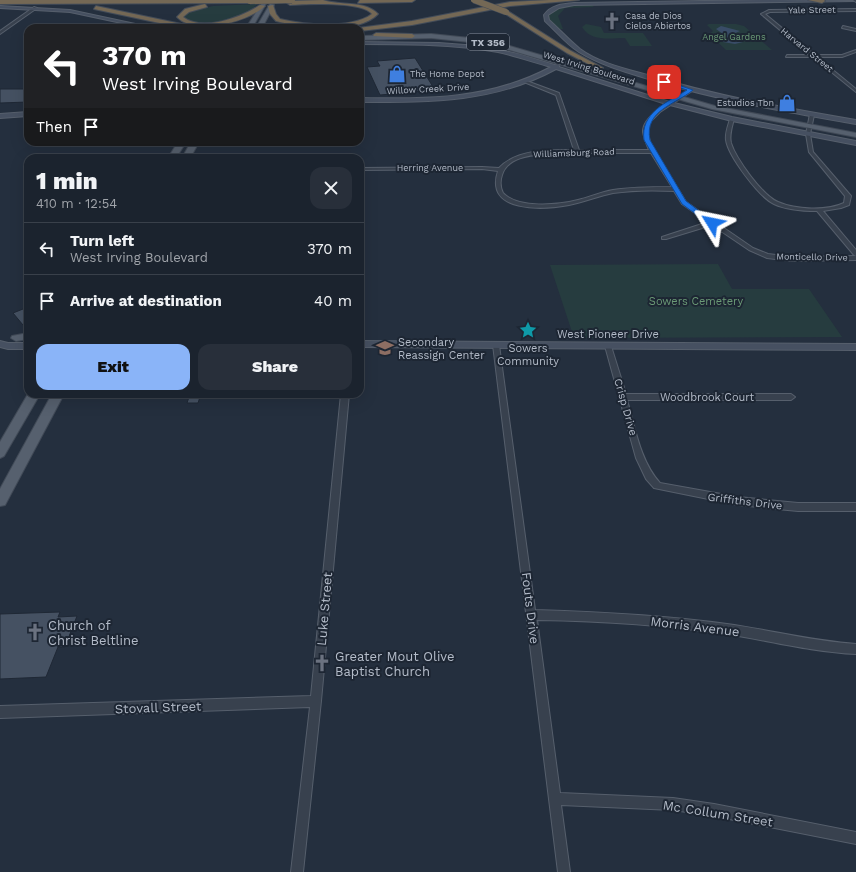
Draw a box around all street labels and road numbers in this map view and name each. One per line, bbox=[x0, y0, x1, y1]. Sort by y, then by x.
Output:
street label: Yale Street bbox=[788, 5, 836, 15]
street label: Harvard Street bbox=[779, 26, 835, 74]
road number: TX 356 bbox=[467, 34, 509, 50]
street label: West Irving Boulevard bbox=[542, 49, 636, 87]
street label: Willow Creek Drive bbox=[386, 82, 470, 96]
street label: Williamsburg Road bbox=[533, 147, 615, 159]
street label: Herring Avenue bbox=[397, 163, 463, 173]
street label: Monticello Drive bbox=[776, 251, 848, 263]
street label: West Pioneer Drive bbox=[557, 328, 659, 341]
street label: Crisp Drive bbox=[611, 377, 640, 437]
street label: Woodbrook Court bbox=[660, 391, 754, 404]
street label: Griffiths Drive bbox=[707, 490, 783, 513]
street label: Luke Street bbox=[314, 571, 335, 646]
street label: Fouts Drive bbox=[519, 571, 542, 645]
street label: Morris Avenue bbox=[650, 614, 740, 639]
street label: Stovall Street bbox=[114, 698, 202, 717]
street label: Mc Collum Street bbox=[662, 797, 775, 830]

